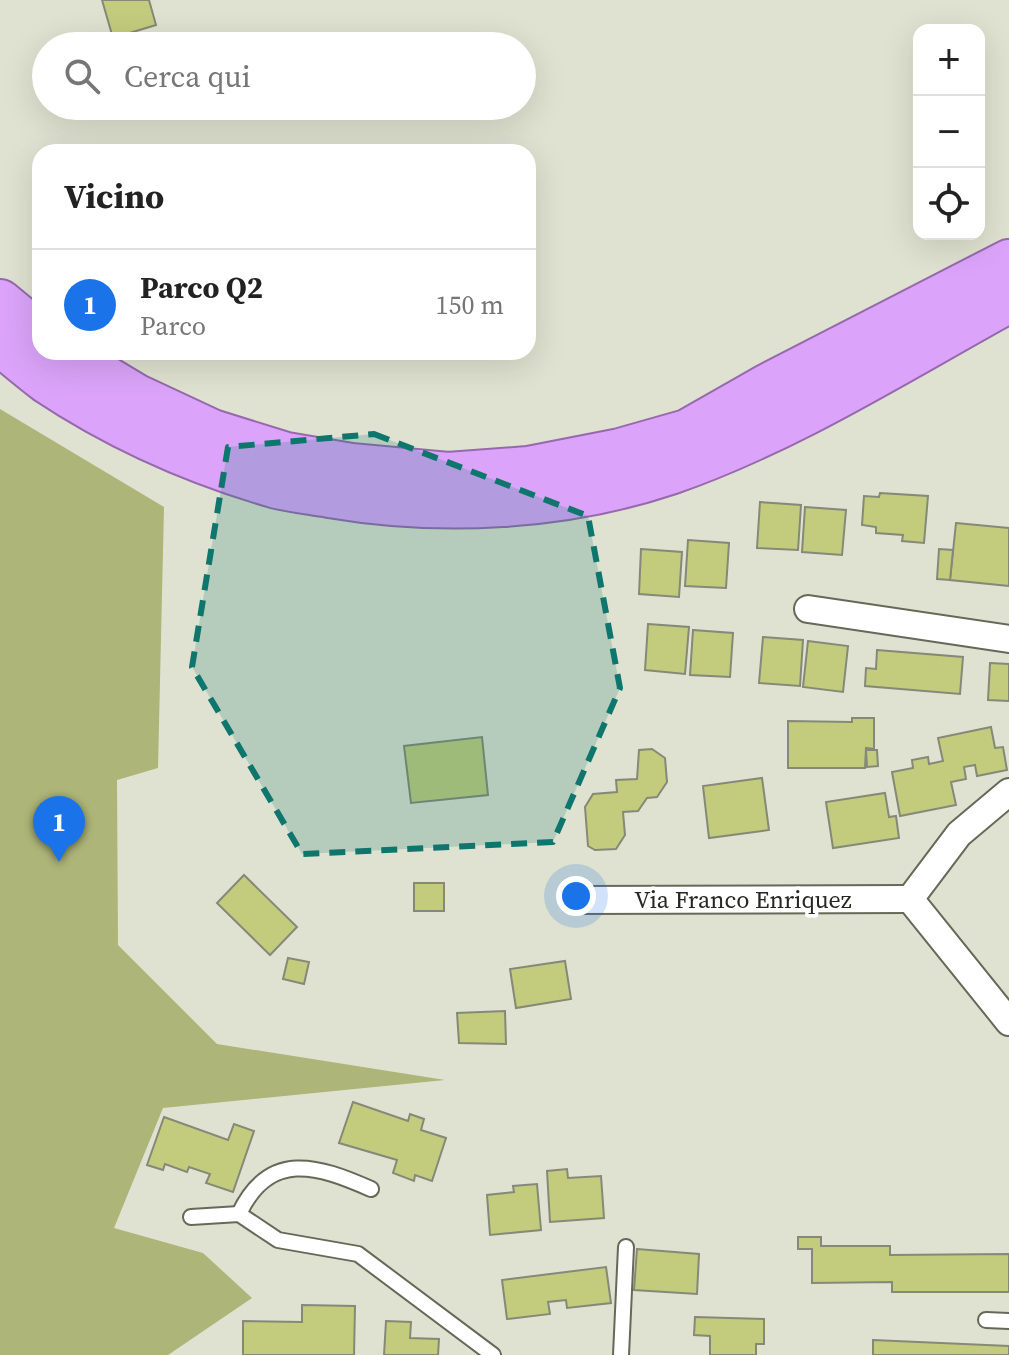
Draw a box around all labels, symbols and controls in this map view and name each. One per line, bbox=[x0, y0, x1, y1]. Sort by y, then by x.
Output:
map controls bbox=[913, 24, 985, 240]
button: + bbox=[913, 24, 985, 96]
search box bbox=[32, 32, 536, 120]
icon: search bbox=[60, 54, 104, 98]
text: Cerca qui bbox=[124, 56, 251, 97]
button: − bbox=[913, 96, 985, 168]
button: locate bbox=[913, 168, 985, 240]
text: Vicino bbox=[64, 173, 164, 219]
text: Parco Q2 bbox=[140, 267, 263, 308]
text: 1 bbox=[83, 287, 97, 323]
text: 150 m bbox=[436, 287, 504, 323]
text: Parco bbox=[140, 308, 206, 344]
pin: 1 bbox=[33, 796, 85, 862]
your location bbox=[556, 876, 596, 916]
street label: Via Franco Enriquez bbox=[634, 883, 852, 916]

